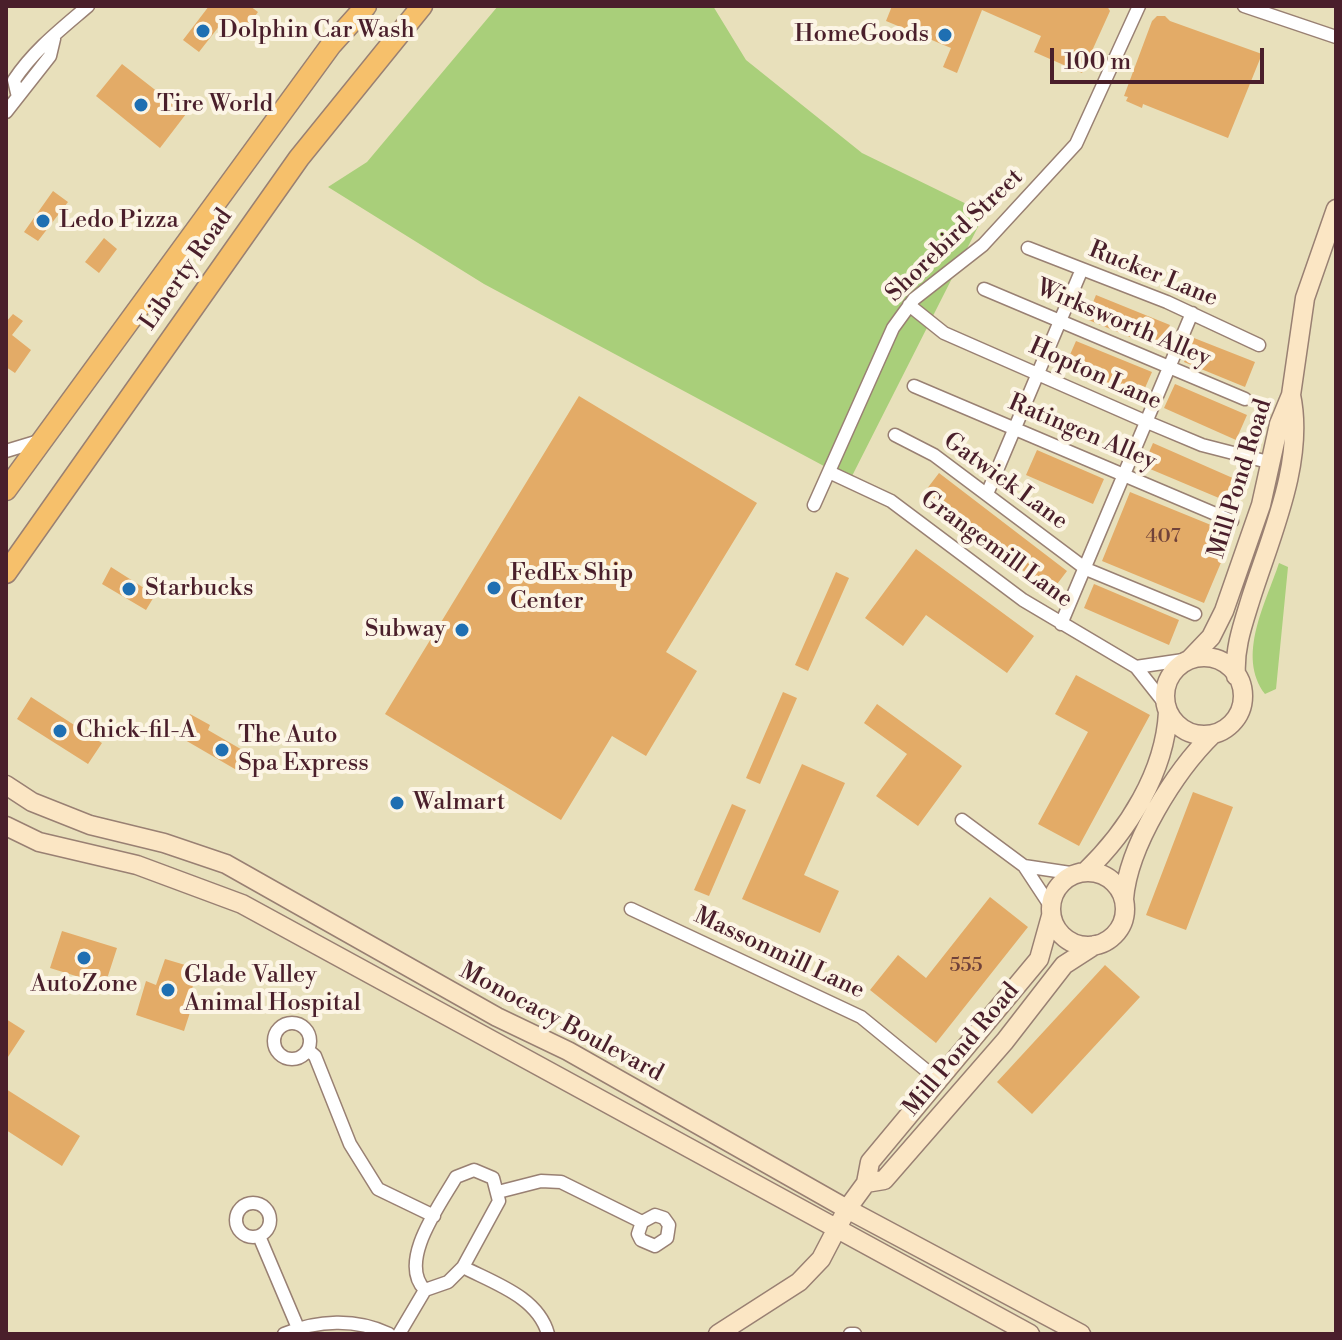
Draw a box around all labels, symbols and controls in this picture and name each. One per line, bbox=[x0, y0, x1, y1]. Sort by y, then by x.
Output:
place label: Dolphin Car Wash bbox=[219, 17, 415, 45]
place label: HomeGoods bbox=[794, 21, 929, 49]
marker: Dolphin Car Wash bbox=[194, 22, 212, 40]
marker: HomeGoods bbox=[936, 26, 954, 44]
scale bar bbox=[1054, 32, 1268, 82]
text: 100 m bbox=[1064, 47, 1131, 77]
place label: Tire World bbox=[157, 91, 273, 119]
marker: Tire World bbox=[132, 96, 150, 114]
street label: Shorebird Street bbox=[880, 163, 1030, 309]
street label: Liberty Road bbox=[135, 204, 239, 336]
place label: Ledo Pizza bbox=[59, 207, 179, 235]
marker: Ledo Pizza bbox=[34, 212, 52, 230]
street label: Rucker Lane bbox=[1084, 236, 1222, 314]
street label: Wirksworth Alley bbox=[1032, 274, 1214, 374]
street label: Hopton Lane bbox=[1024, 333, 1166, 417]
street label: Ratingen Alley bbox=[1004, 389, 1160, 477]
street label: Mill Pond Road bbox=[1203, 396, 1279, 562]
street label: Gatwick Lane bbox=[937, 427, 1073, 537]
street label: Grangemill Lane bbox=[914, 485, 1078, 615]
house number: 407 bbox=[1146, 525, 1180, 549]
place label: FedEx Ship Center bbox=[510, 560, 633, 616]
place label: Starbucks bbox=[145, 575, 253, 603]
marker: FedEx Ship Center bbox=[485, 579, 503, 597]
marker: Starbucks bbox=[120, 580, 138, 598]
place label: Subway bbox=[365, 616, 446, 644]
marker: Subway bbox=[453, 621, 471, 639]
place label: Chick-fil-A bbox=[76, 717, 196, 745]
marker: Chick-fil-A bbox=[51, 722, 69, 740]
place label: The Auto Spa Express bbox=[238, 722, 369, 778]
marker: The Auto Spa Express bbox=[213, 741, 231, 759]
place label: Walmart bbox=[413, 789, 505, 817]
marker: Walmart bbox=[388, 794, 406, 812]
street label: Massonmill Lane bbox=[689, 902, 869, 1006]
marker: AutoZone bbox=[75, 949, 93, 967]
house number: 555 bbox=[949, 954, 983, 978]
street label: Monocacy Boulevard bbox=[454, 957, 668, 1089]
place label: Glade Valley Animal Hospital bbox=[184, 962, 361, 1018]
place label: AutoZone bbox=[30, 971, 138, 999]
street label: Mill Pond Road bbox=[898, 978, 1026, 1122]
marker: Glade Valley Animal Hospital bbox=[159, 981, 177, 999]

